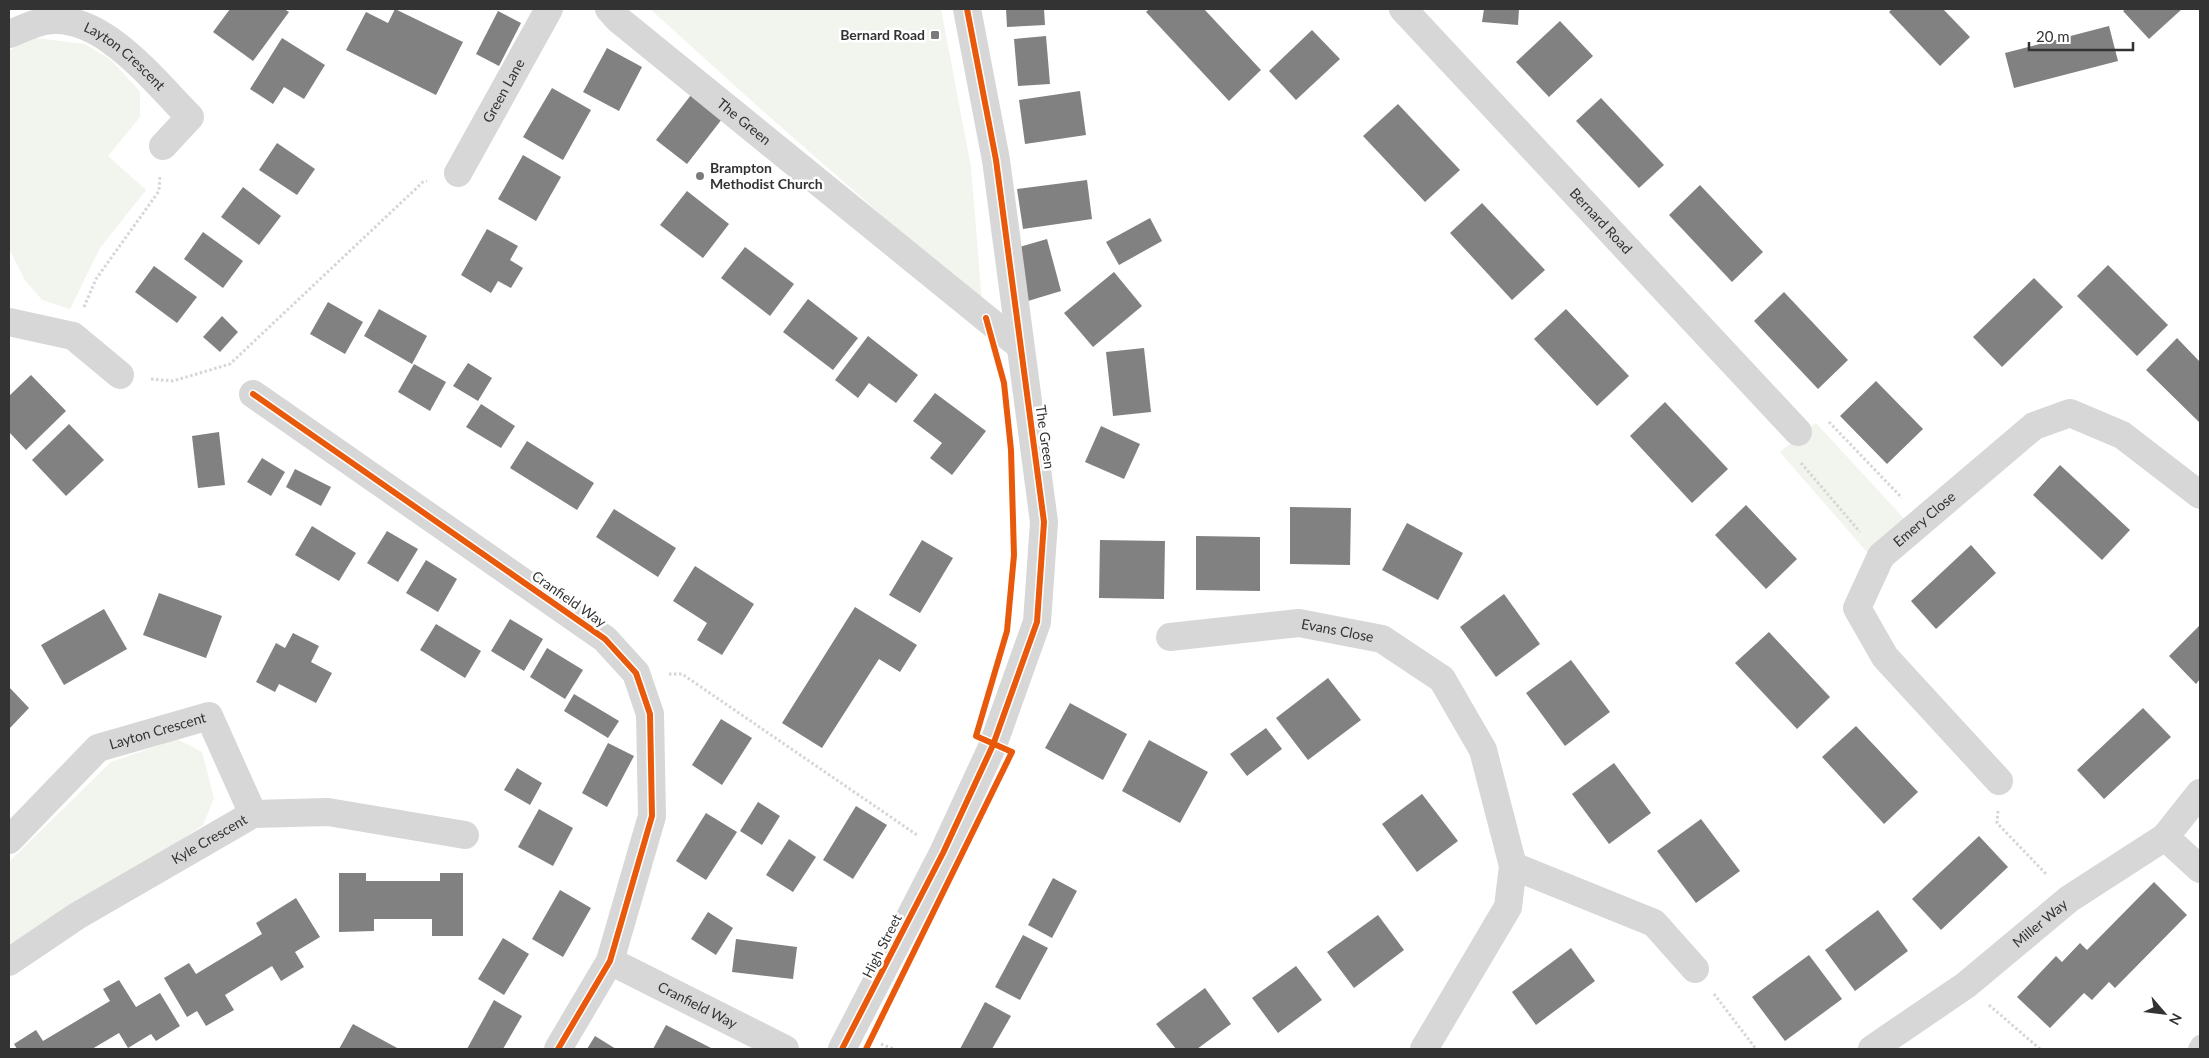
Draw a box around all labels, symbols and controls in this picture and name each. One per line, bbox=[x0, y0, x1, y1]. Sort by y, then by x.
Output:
street label: Layton Crescent bbox=[82, 18, 169, 93]
scale bar bbox=[2029, 20, 2133, 52]
place label: Bernard Road bbox=[840, 26, 925, 43]
text: 20 m bbox=[2036, 27, 2070, 45]
marker: Bernard Road bbox=[929, 29, 941, 41]
street label: Green Lane bbox=[479, 56, 528, 126]
street label: The Green bbox=[714, 94, 775, 148]
place label: Brampton Methodist Church bbox=[710, 159, 823, 192]
marker: Brampton Methodist Church bbox=[694, 170, 706, 182]
street label: Bernard Road bbox=[1567, 184, 1636, 257]
street label: The Green bbox=[1033, 404, 1058, 470]
street label: Emery Close bbox=[1889, 488, 1959, 550]
street label: Cranfield Way bbox=[529, 567, 610, 631]
street label: Evans Close bbox=[1300, 615, 1375, 645]
street label: Layton Crescent bbox=[107, 708, 208, 752]
street label: Kyle Crescent bbox=[168, 810, 250, 867]
street label: Miller Way bbox=[2009, 895, 2071, 951]
street label: High Street bbox=[858, 911, 905, 981]
street label: Cranfield Way bbox=[655, 978, 741, 1032]
north arrow bbox=[2139, 988, 2189, 1038]
text: N bbox=[2166, 1011, 2186, 1028]

